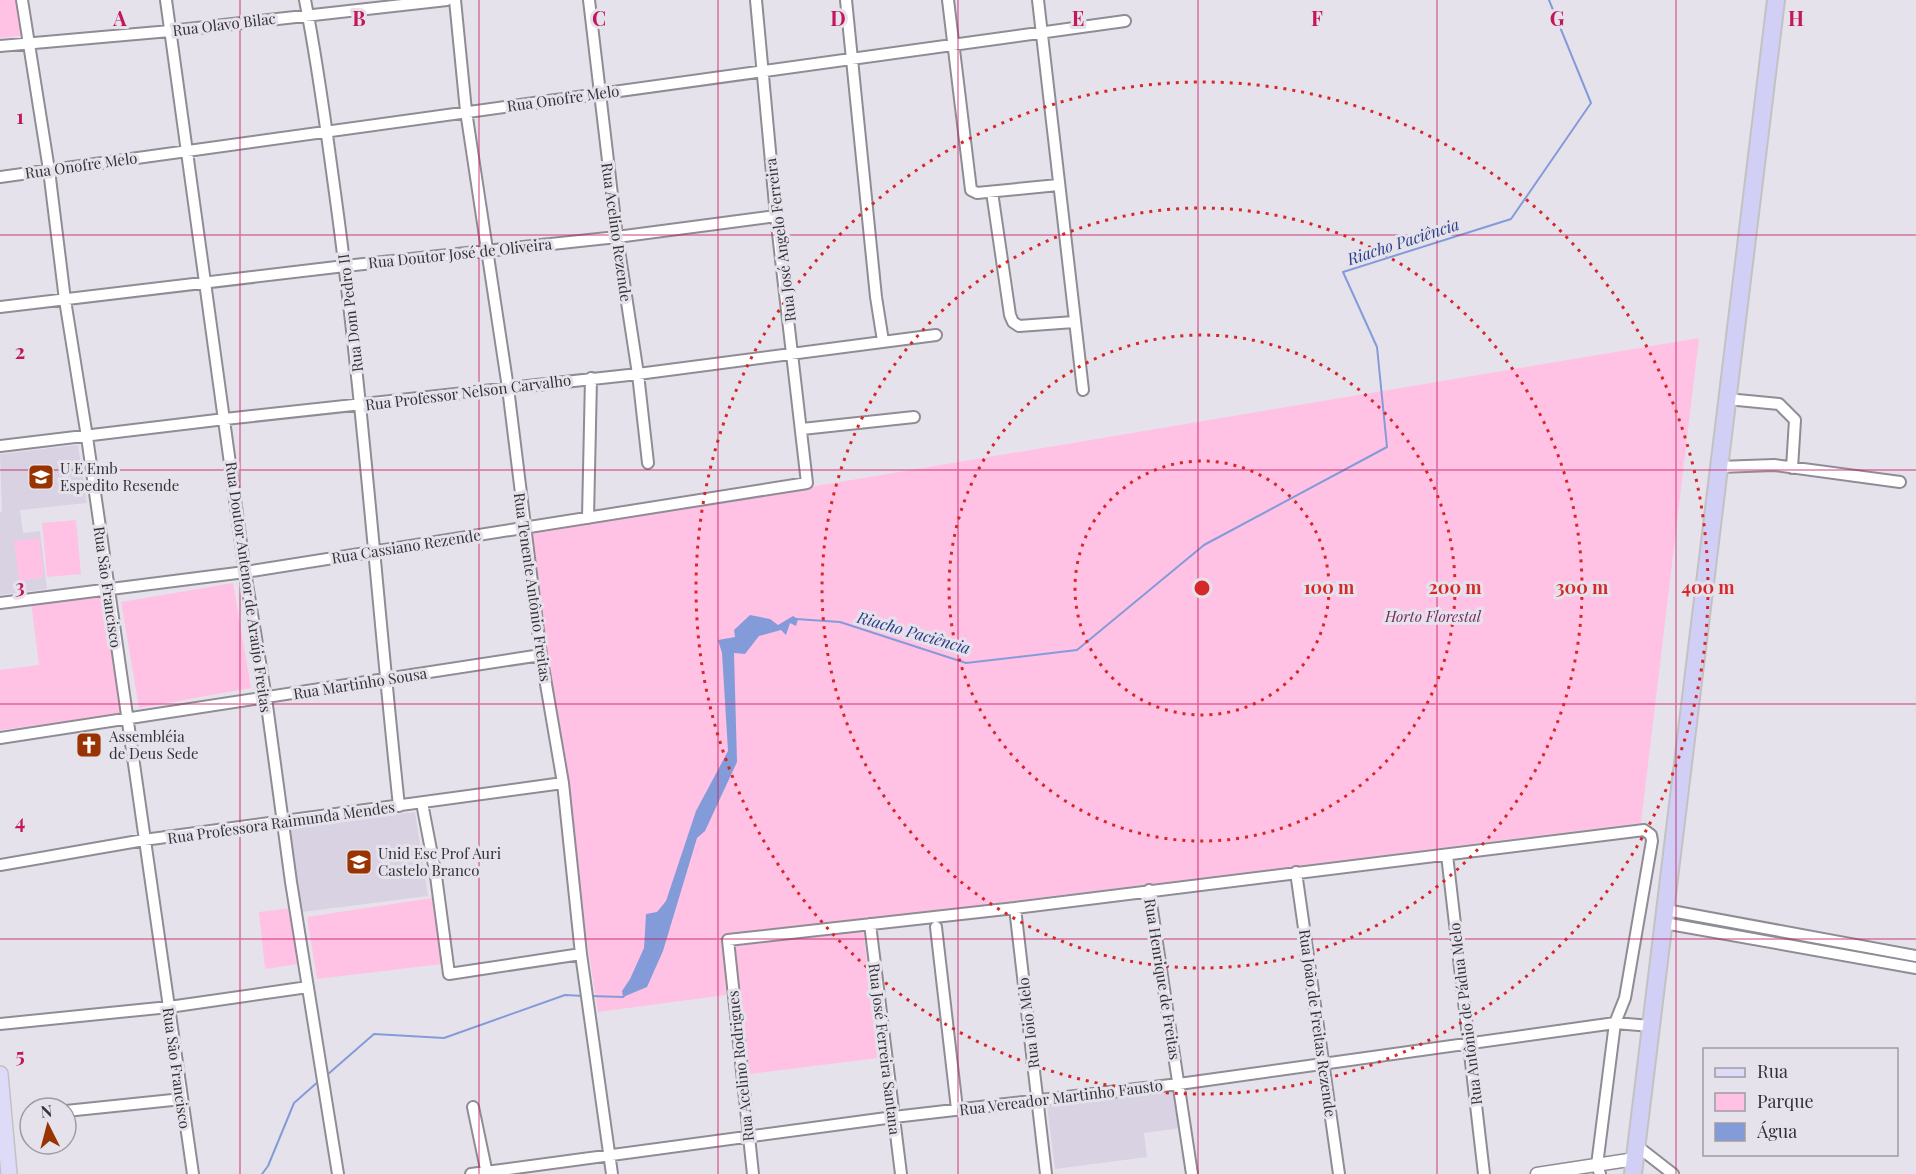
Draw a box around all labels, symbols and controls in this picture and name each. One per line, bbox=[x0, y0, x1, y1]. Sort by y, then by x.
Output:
text: A bbox=[112, 4, 127, 31]
text: B bbox=[352, 4, 366, 31]
text: C bbox=[592, 4, 606, 31]
text: D bbox=[830, 4, 846, 31]
text: E bbox=[1072, 4, 1084, 31]
text: F bbox=[1311, 4, 1323, 31]
text: G bbox=[1550, 4, 1565, 31]
text: H bbox=[1788, 4, 1804, 31]
street label: Rua Olavo Bilac bbox=[171, 8, 277, 40]
street label: Rua Onofre Melo bbox=[506, 80, 620, 116]
text: 1 bbox=[16, 102, 24, 129]
street label: Rua Onofre Melo bbox=[24, 147, 138, 183]
street label: Rua José Angelo Ferreira bbox=[760, 157, 800, 323]
street label: Rua Acelino Rezende bbox=[597, 161, 637, 303]
water label: Riacho Paciência bbox=[1343, 213, 1462, 269]
street label: Rua Doutor José de Oliveira bbox=[367, 233, 553, 273]
street label: Rua Dom Pedro II bbox=[333, 253, 367, 373]
text: 2 bbox=[15, 337, 25, 364]
street label: Rua Professor Nelson Carvalho bbox=[364, 369, 572, 415]
place label: U E Emb Espedito Resende bbox=[60, 458, 179, 495]
street label: Rua Doutor Antenor de Araújo Freitas bbox=[221, 460, 277, 714]
school or university icon: U E Emb Espedito Resende bbox=[26, 462, 56, 492]
street label: Rua Tenente Antônio Freitas bbox=[510, 491, 556, 683]
street label: Rua Cassiano Rezende bbox=[330, 524, 482, 568]
street label: Rua São Francisco bbox=[90, 525, 126, 649]
text: 3 bbox=[15, 572, 25, 599]
text: 100 m bbox=[1304, 575, 1355, 599]
text: 200 m bbox=[1428, 575, 1482, 599]
text: 300 m bbox=[1556, 575, 1609, 599]
text: 400 m bbox=[1681, 575, 1735, 599]
centre of rings bbox=[1192, 578, 1212, 598]
water label: Riacho Paciência bbox=[854, 606, 973, 658]
park label: Horto Florestal bbox=[1384, 606, 1482, 626]
street label: Rua Martinho Sousa bbox=[292, 662, 429, 703]
place label: Assembléia de Deus Sede bbox=[108, 726, 199, 763]
church icon: Assembléia de Deus Sede bbox=[74, 730, 104, 760]
street label: Rua Professora Raimunda Mendes bbox=[166, 796, 396, 848]
text: 4 bbox=[15, 807, 25, 834]
place label: Unid Esc Prof Auri Castelo Branco bbox=[378, 843, 502, 880]
school or university icon: Unid Esc Prof Auri Castelo Branco bbox=[344, 847, 374, 877]
street label: Rua Henrique de Freitas bbox=[1140, 897, 1186, 1061]
street label: Rua Antônio de Pádua Melo bbox=[1444, 922, 1486, 1106]
street label: Rua João de Freitas Rezende bbox=[1295, 928, 1341, 1118]
street label: Rua José Ferreira Santana bbox=[865, 962, 906, 1136]
street label: Rua Ioio Melo bbox=[1012, 976, 1044, 1070]
street label: Rua Acelino Rodrigues bbox=[722, 990, 758, 1142]
street label: Rua São Francisco bbox=[159, 1006, 195, 1130]
text: 5 bbox=[15, 1041, 25, 1068]
legend bbox=[1703, 1048, 1898, 1156]
text: Rua bbox=[1757, 1059, 1788, 1083]
street label: Rua Vereador Martinho Fausto bbox=[958, 1075, 1164, 1119]
text: Parque bbox=[1757, 1089, 1814, 1113]
north arrow bbox=[18, 1096, 78, 1156]
text: N bbox=[40, 1099, 54, 1122]
text: Água bbox=[1756, 1119, 1797, 1143]

